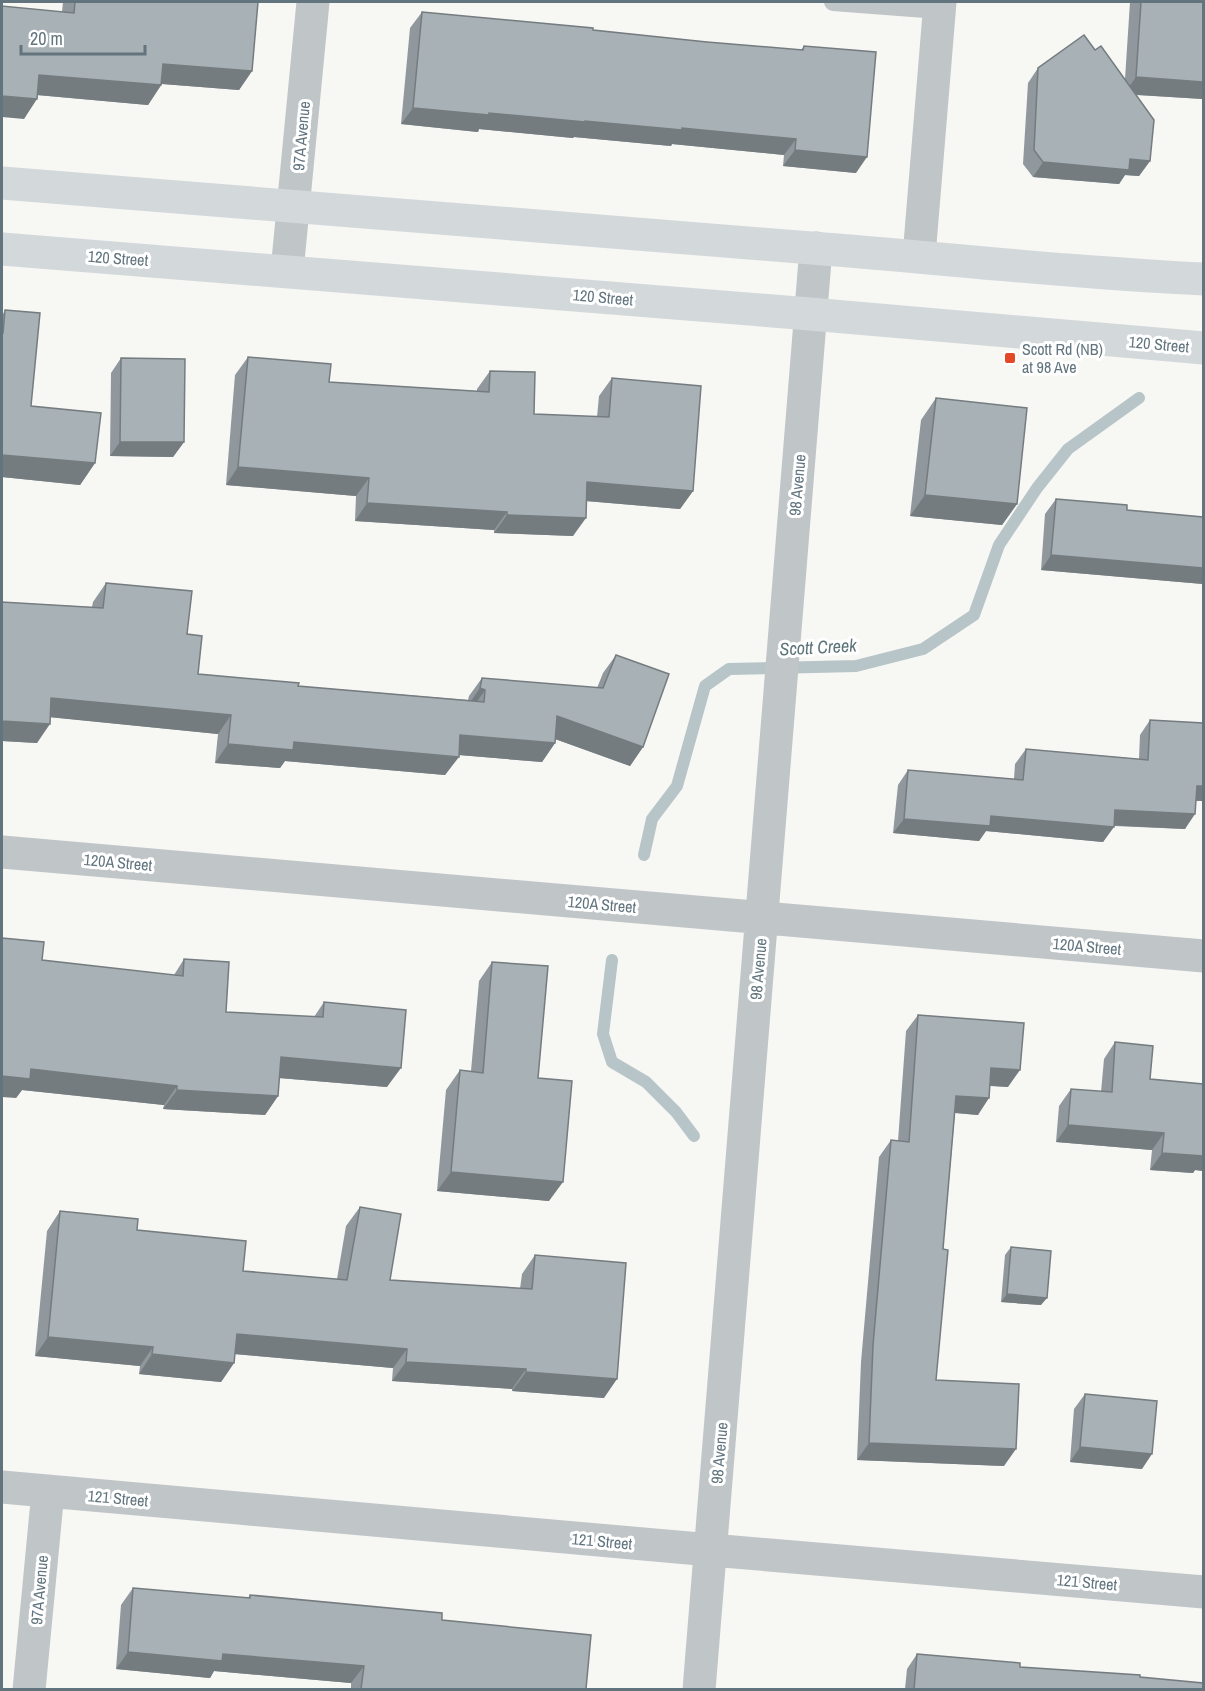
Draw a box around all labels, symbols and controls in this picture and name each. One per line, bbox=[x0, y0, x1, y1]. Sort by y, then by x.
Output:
scale bar bbox=[21, 18, 146, 56]
text: 20 m bbox=[30, 26, 63, 51]
street label: 97A Avenue bbox=[287, 100, 315, 172]
street label: 120 Street bbox=[87, 245, 149, 271]
street label: 120 Street bbox=[572, 283, 634, 311]
street label: 120 Street bbox=[1128, 330, 1190, 358]
place label: Scott Rd (NB) at 98 Ave bbox=[1022, 338, 1103, 378]
marker: Scott Rd (NB) at 98 Ave bbox=[1003, 351, 1017, 365]
street label: 98 Avenue bbox=[783, 453, 811, 517]
water label: Scott Creek bbox=[779, 632, 858, 662]
street label: 120A Street bbox=[83, 848, 153, 876]
street label: 120A Street bbox=[567, 890, 637, 918]
street label: 120A Street bbox=[1052, 932, 1122, 960]
street label: 98 Avenue bbox=[744, 937, 772, 1001]
street label: 98 Avenue bbox=[705, 1421, 733, 1485]
street label: 121 Street bbox=[87, 1484, 149, 1512]
street label: 121 Street bbox=[571, 1527, 633, 1555]
street label: 97A Avenue bbox=[25, 1554, 53, 1626]
street label: 121 Street bbox=[1056, 1568, 1118, 1596]

